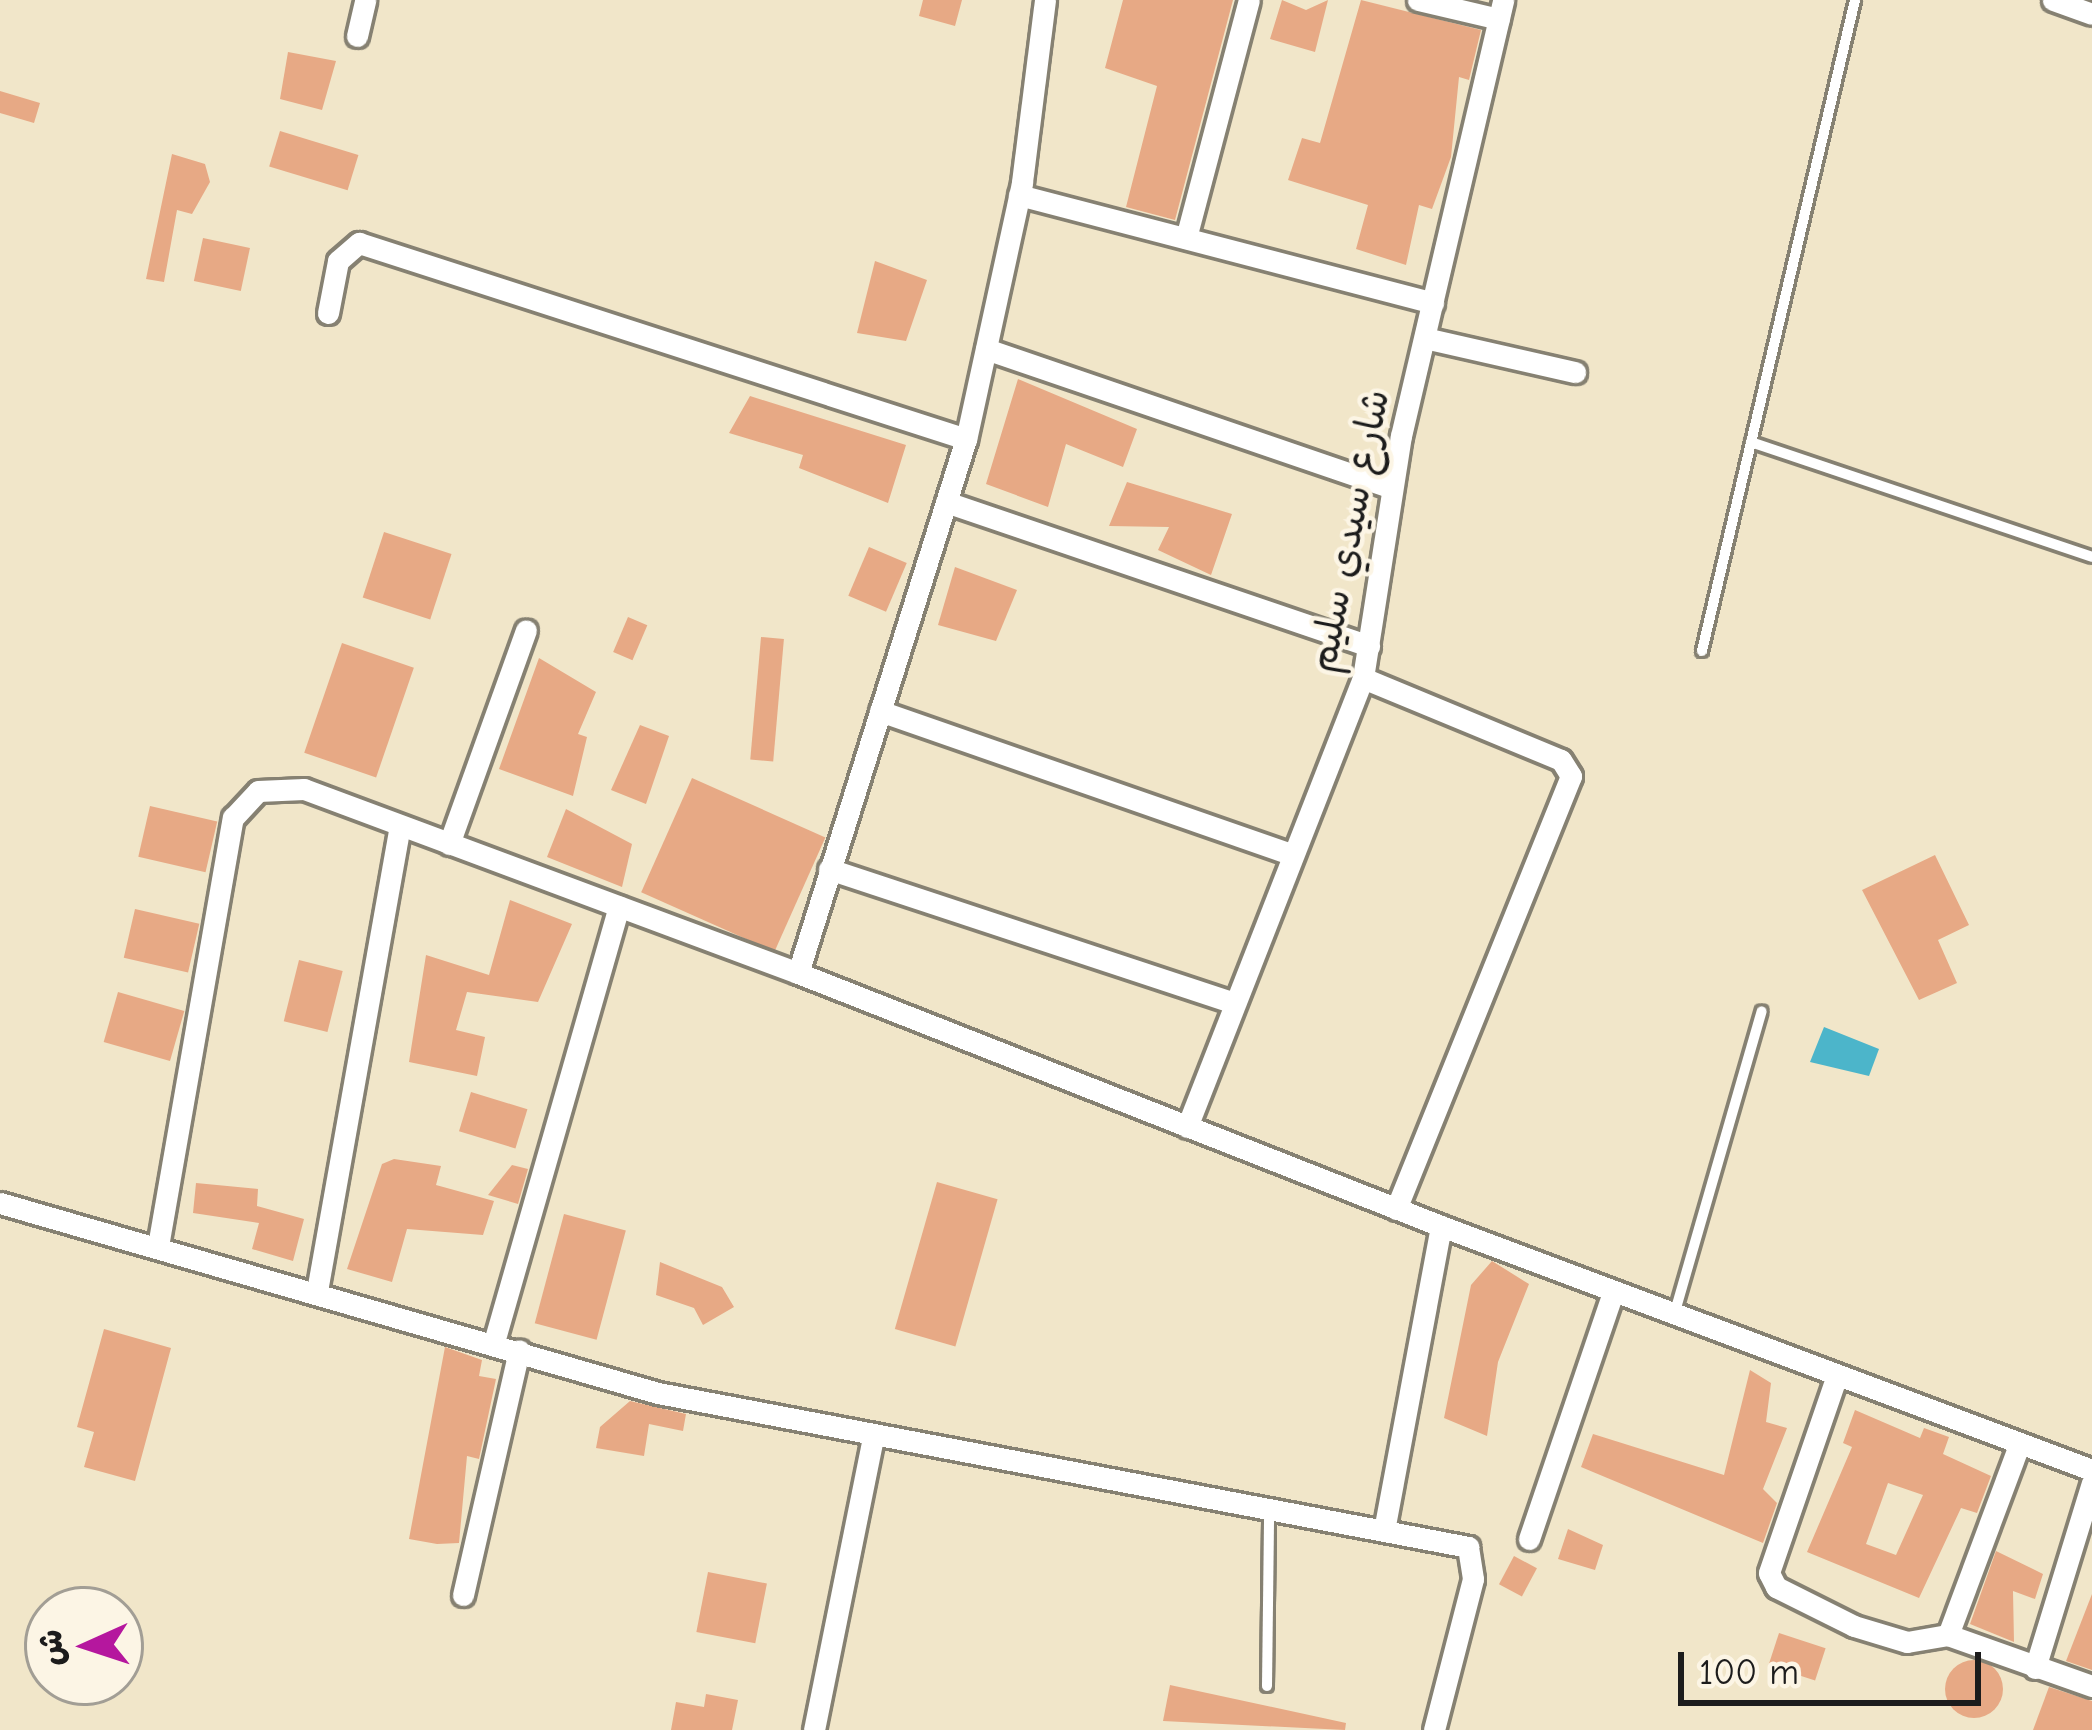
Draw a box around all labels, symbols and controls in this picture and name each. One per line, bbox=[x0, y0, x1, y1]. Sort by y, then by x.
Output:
street label: شارع سيدي سليم bbox=[1300, 386, 1400, 676]
north arrow bbox=[24, 1586, 144, 1706]
scale bar bbox=[1684, 1628, 1987, 1702]
text: ش bbox=[31, 1629, 71, 1667]
text: 100 m bbox=[1699, 1652, 1799, 1693]

